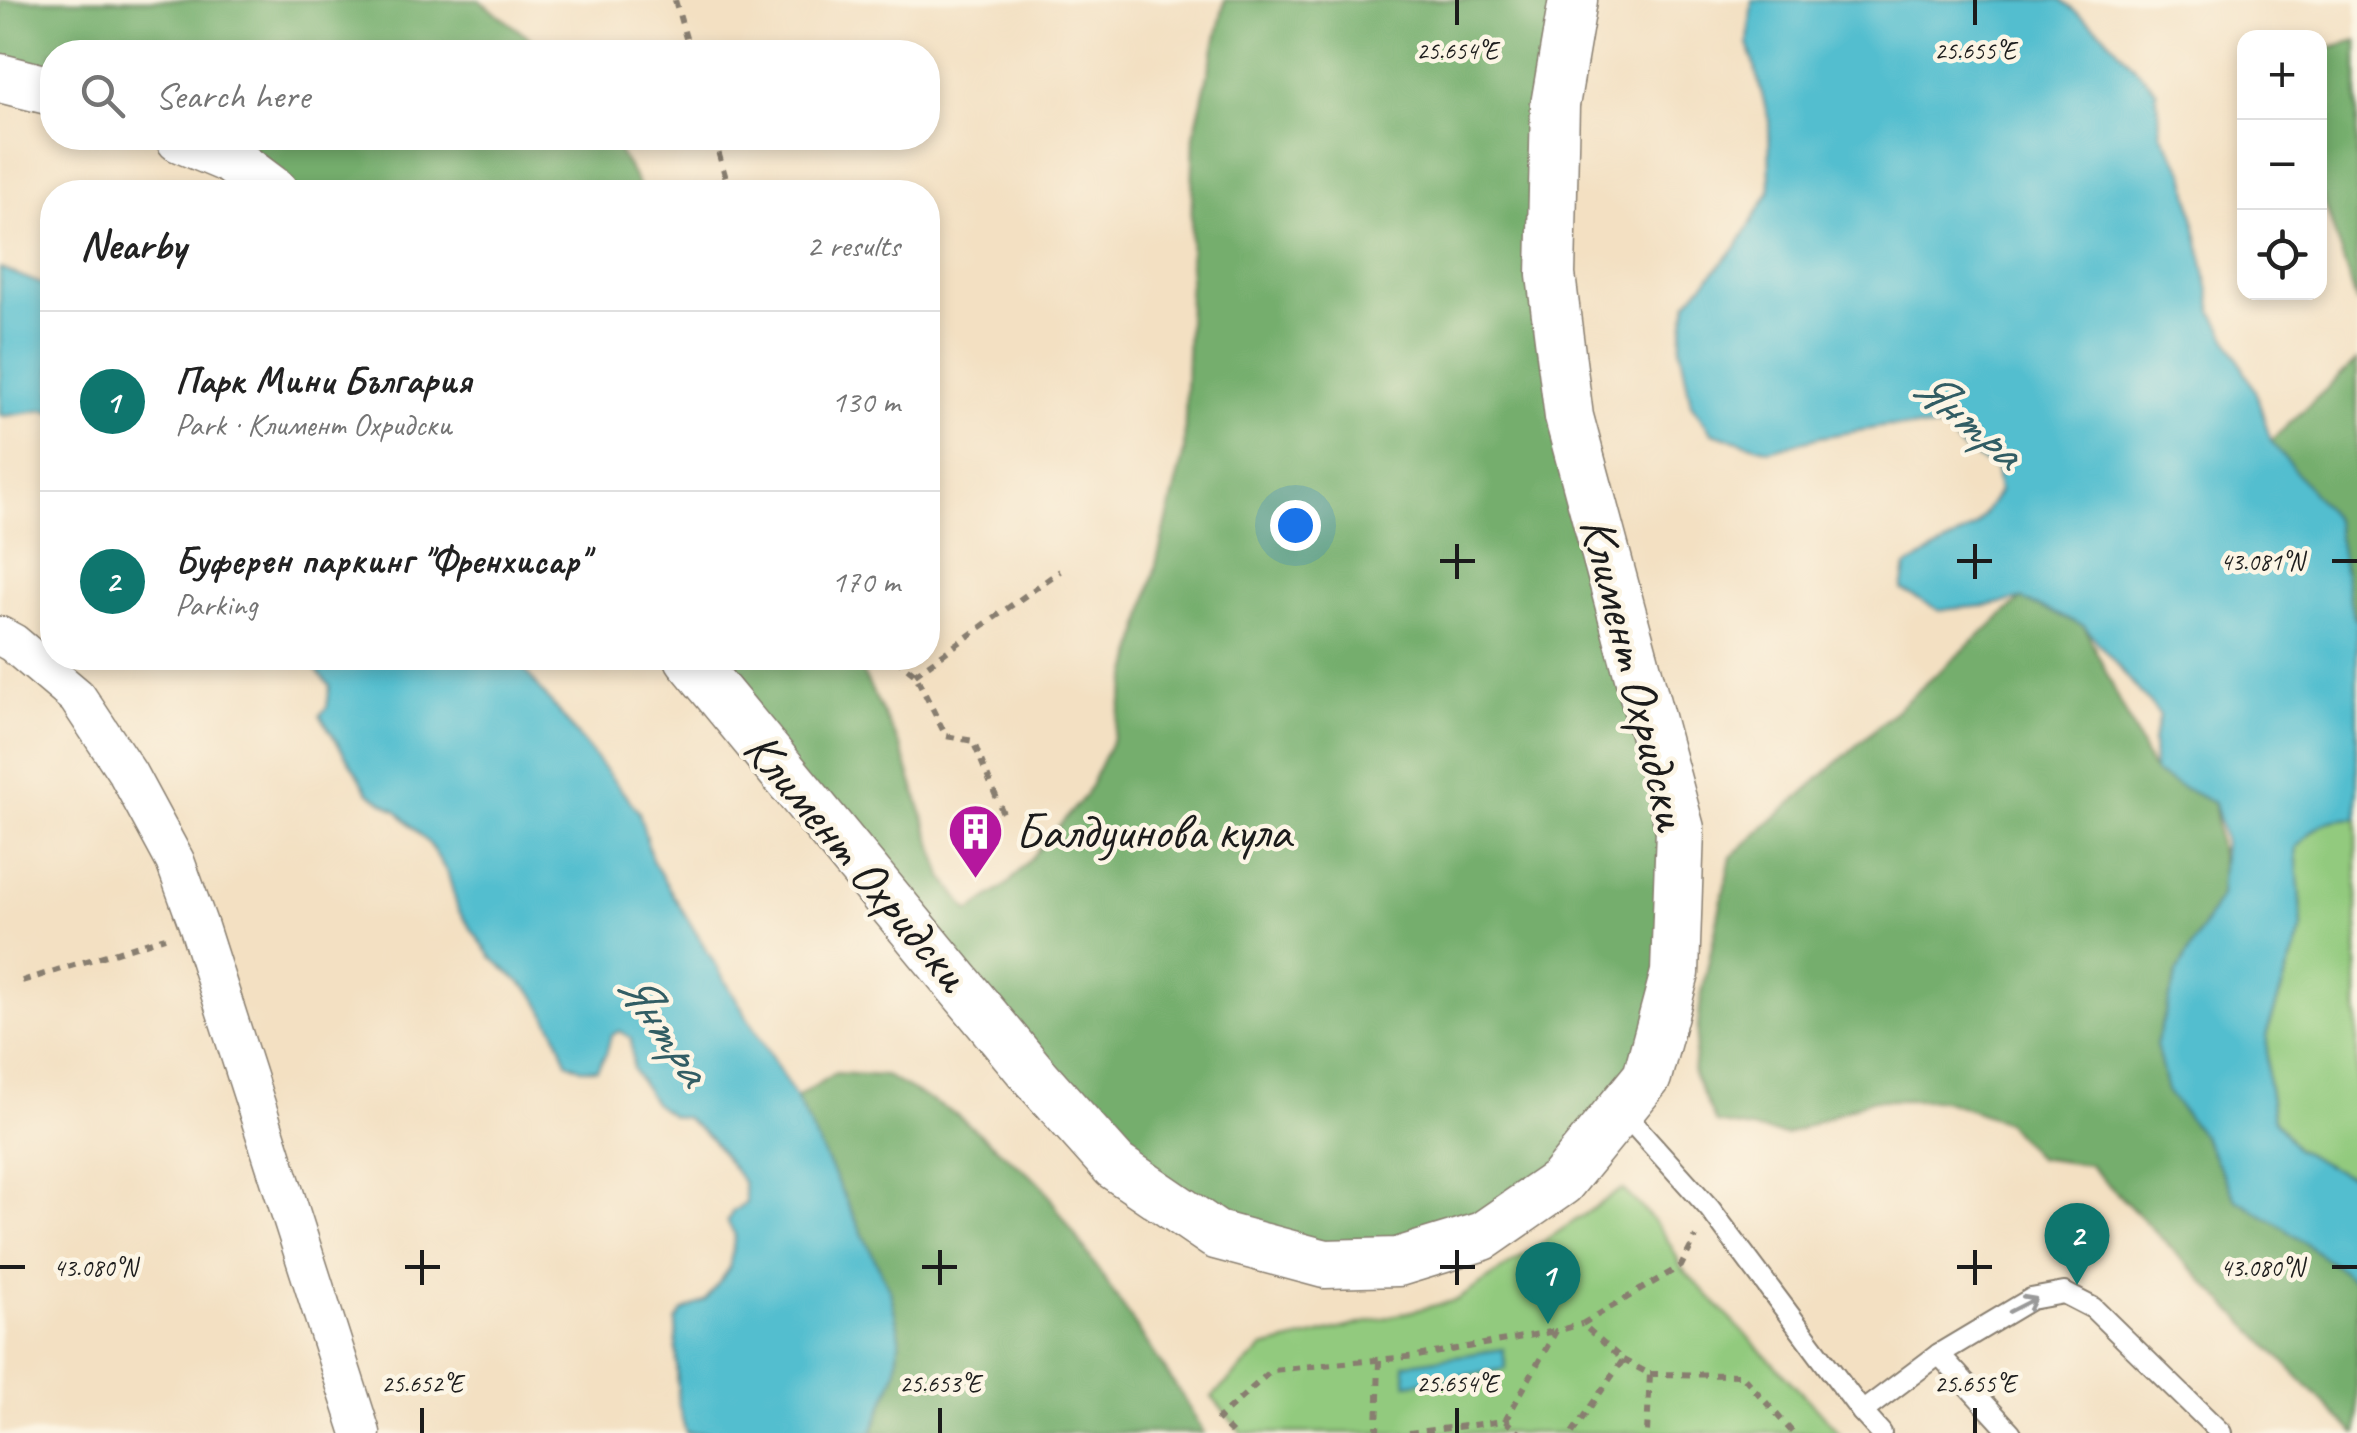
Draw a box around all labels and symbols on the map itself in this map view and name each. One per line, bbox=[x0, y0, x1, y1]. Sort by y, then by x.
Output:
text: 25.654°E bbox=[1416, 35, 1501, 67]
text: 25.655°E bbox=[1934, 35, 2019, 67]
water label: Янтра bbox=[1899, 353, 2040, 486]
your location bbox=[1270, 500, 1321, 551]
street label: Климент Охридски bbox=[1566, 511, 1705, 838]
text: 43.081°N bbox=[2220, 546, 2308, 578]
street label: Климент Охридски bbox=[730, 718, 986, 1006]
place label: Балдуинова кула bbox=[1015, 800, 1294, 863]
building icon: Балдуинова кула bbox=[946, 801, 1006, 880]
water label: Янтра bbox=[602, 957, 728, 1100]
pin: 2 bbox=[2044, 1202, 2110, 1285]
pin: 1 bbox=[1516, 1242, 1580, 1324]
text: 43.080°N bbox=[53, 1252, 141, 1284]
text: 43.080°N bbox=[2220, 1252, 2308, 1284]
one-way arrow bbox=[2008, 1295, 2038, 1314]
text: 25.652°E bbox=[381, 1368, 466, 1400]
text: 25.653°E bbox=[899, 1368, 984, 1400]
text: 25.654°E bbox=[1416, 1368, 1501, 1400]
text: 25.655°E bbox=[1934, 1368, 2019, 1400]

